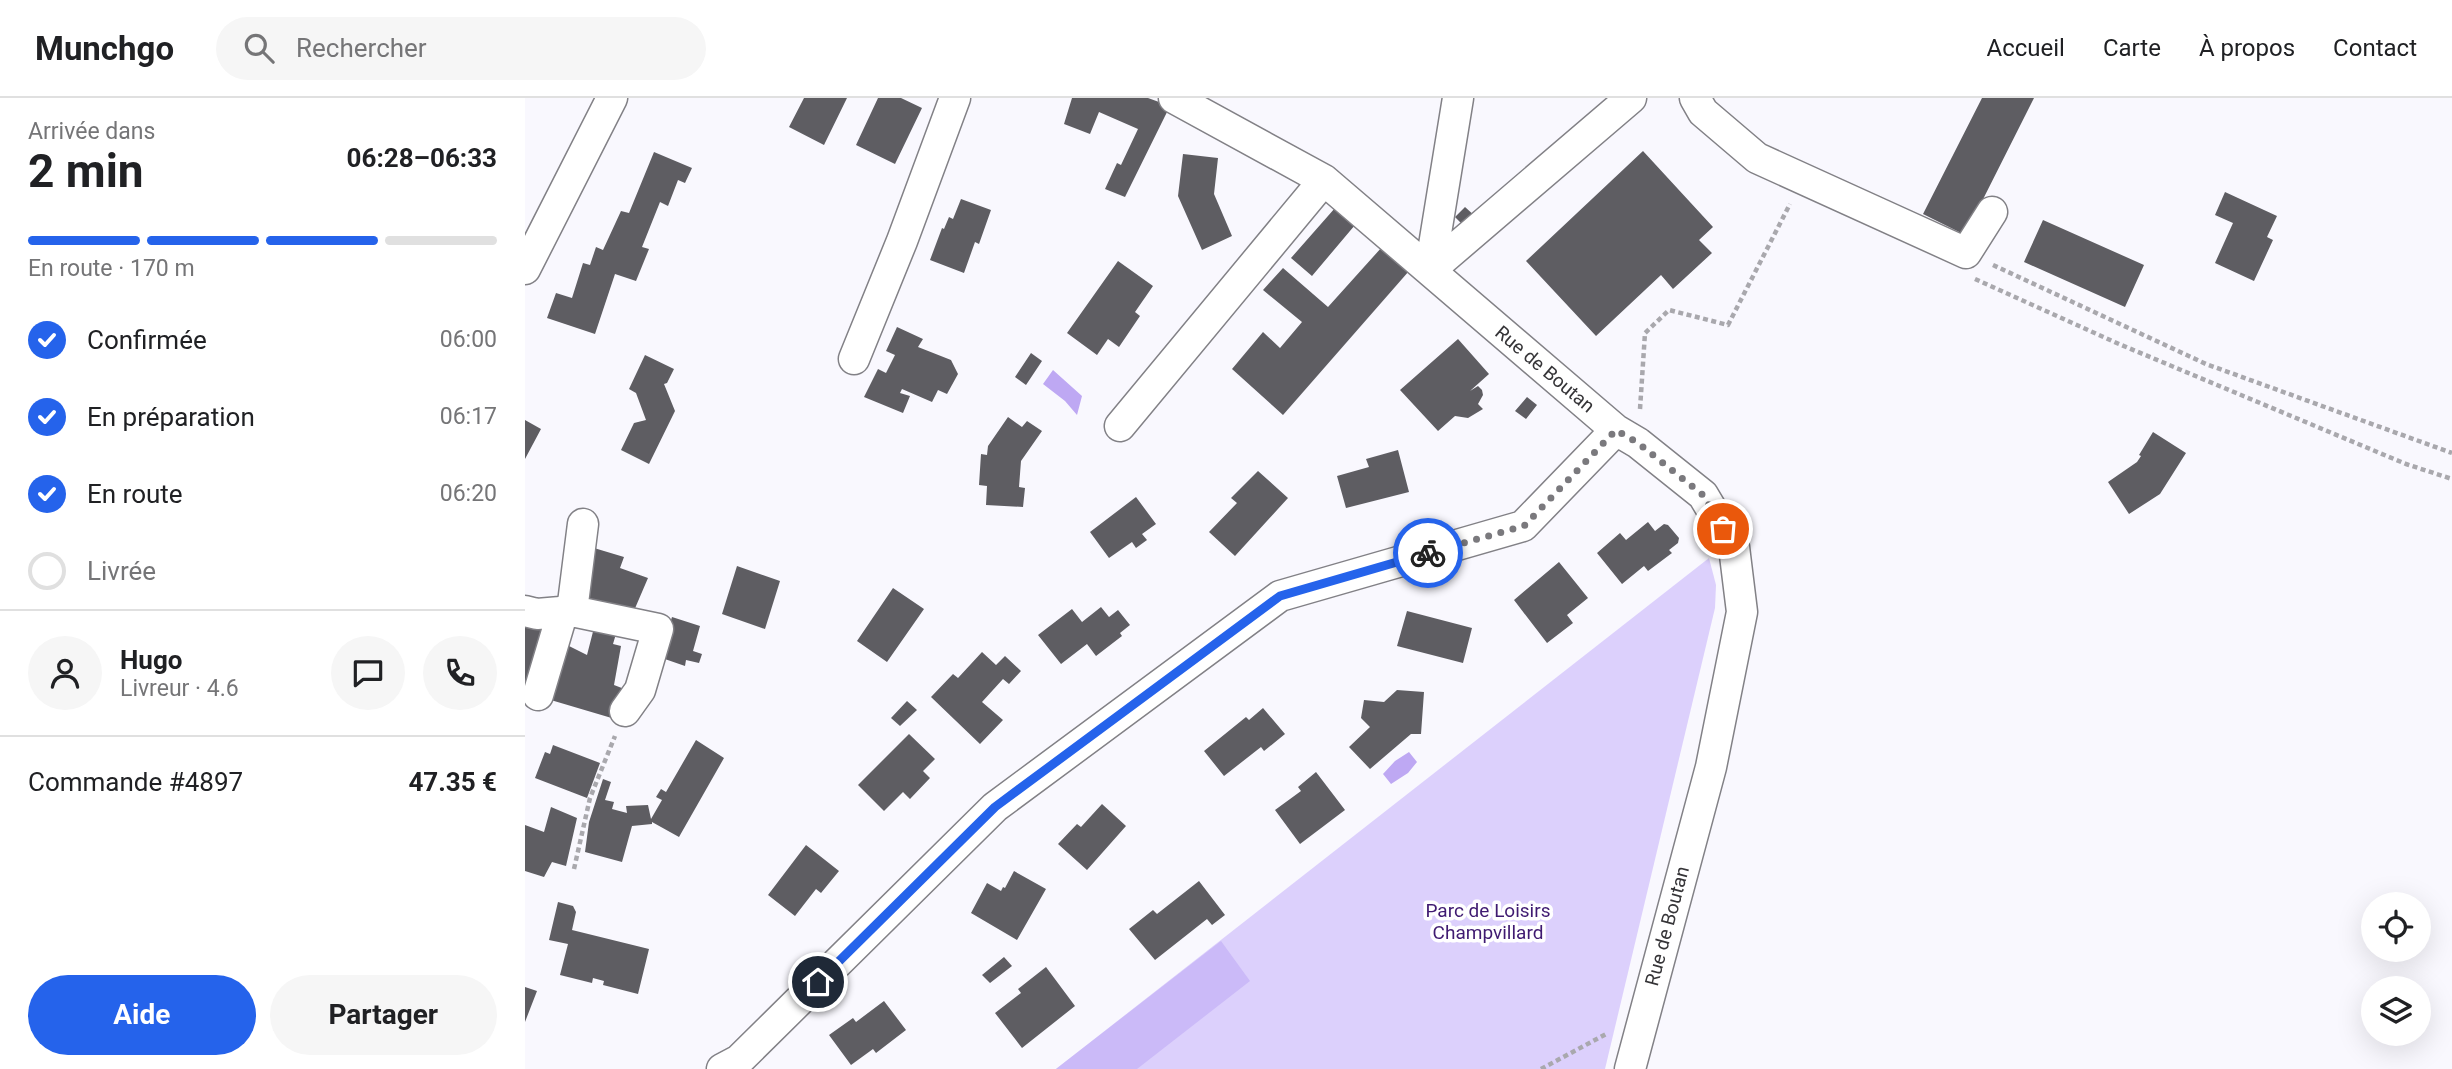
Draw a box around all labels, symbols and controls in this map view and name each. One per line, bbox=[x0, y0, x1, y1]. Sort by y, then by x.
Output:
search box bbox=[216, 17, 706, 80]
text: Munchgo bbox=[35, 29, 174, 68]
icon: search bbox=[240, 29, 278, 67]
text: Rechercher bbox=[296, 33, 427, 63]
text: Accueil bbox=[1986, 34, 2065, 62]
text: Carte bbox=[2103, 34, 2161, 62]
text: À propos bbox=[2199, 34, 2295, 62]
text: Contact bbox=[2333, 34, 2417, 62]
text: Arrivée dans bbox=[28, 118, 155, 145]
text: 06:28–06:33 bbox=[347, 143, 497, 173]
text: 2 min bbox=[28, 144, 144, 198]
text: En route · 170 m bbox=[28, 255, 195, 282]
icon: check bbox=[28, 321, 66, 359]
street label: Rue de Boutan bbox=[1491, 321, 1599, 417]
text: Confirmée bbox=[87, 325, 207, 355]
text: 06:00 bbox=[440, 326, 497, 353]
icon: check bbox=[28, 398, 66, 436]
text: En préparation bbox=[87, 402, 255, 432]
text: 06:17 bbox=[440, 403, 497, 430]
icon: check bbox=[28, 475, 66, 513]
text: En route bbox=[87, 479, 183, 509]
text: 06:20 bbox=[440, 480, 497, 507]
pin bbox=[1693, 499, 1753, 559]
icon: bag bbox=[1704, 510, 1742, 548]
courier bbox=[1393, 518, 1463, 588]
icon: bike bbox=[1409, 534, 1447, 572]
text: Livrée bbox=[87, 556, 156, 586]
button: person bbox=[28, 636, 102, 710]
button: chat bbox=[331, 636, 405, 710]
button: phone bbox=[423, 636, 497, 710]
text: Hugo bbox=[120, 645, 182, 675]
text: Livreur · 4.6 bbox=[120, 675, 239, 702]
text: Commande #4897 bbox=[28, 767, 243, 797]
text: 47.35 € bbox=[408, 767, 497, 797]
street label: Rue de Boutan bbox=[1640, 864, 1694, 988]
map controls bbox=[2361, 892, 2431, 1046]
button: locate bbox=[2361, 892, 2431, 962]
park label: Parc de Loisirs Champvillard bbox=[1425, 899, 1551, 944]
pin bbox=[788, 952, 848, 1012]
icon: home bbox=[799, 963, 837, 1001]
button: Aide bbox=[28, 975, 256, 1055]
button: Partager bbox=[270, 975, 497, 1055]
button: layers bbox=[2361, 976, 2431, 1046]

